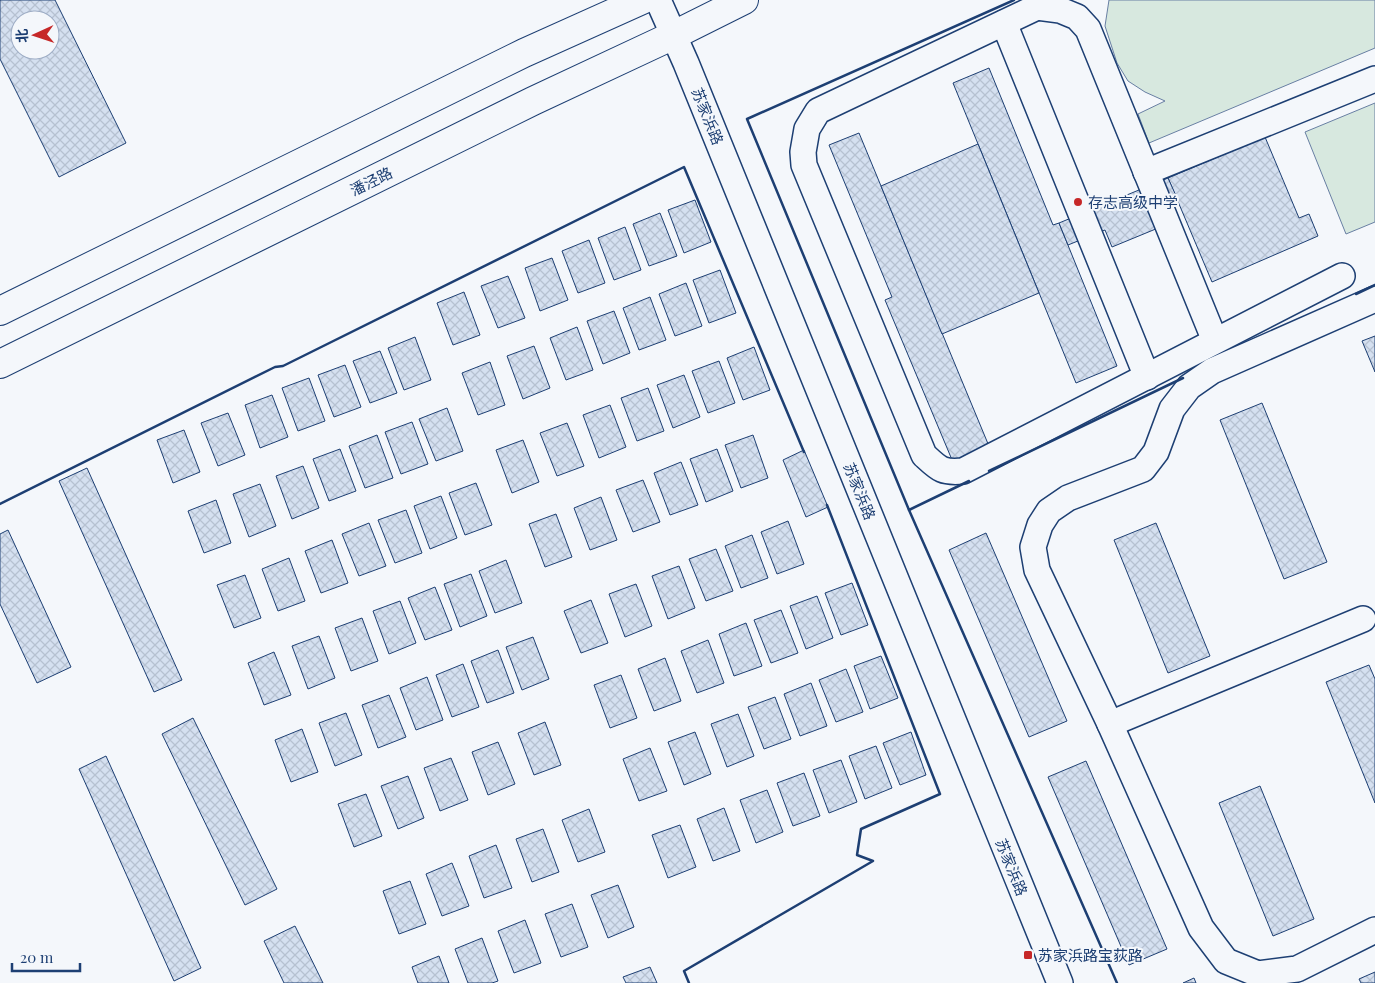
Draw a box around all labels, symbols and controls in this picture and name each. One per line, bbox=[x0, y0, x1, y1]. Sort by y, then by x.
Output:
north arrow bbox=[10, 10, 60, 60]
text: 北 bbox=[12, 28, 31, 43]
street label: 苏家浜路 bbox=[687, 84, 729, 148]
street label: 潘泾路 bbox=[346, 162, 396, 200]
place label: 存志高级中学 bbox=[1088, 192, 1178, 212]
marker: 存志高级中学 bbox=[1072, 196, 1084, 208]
street label: 苏家浜路 bbox=[839, 459, 881, 523]
street label: 苏家浜路 bbox=[991, 835, 1033, 899]
scale bar bbox=[12, 940, 80, 972]
place label: 苏家浜路宝荻路 bbox=[1038, 945, 1143, 965]
text: 20 m bbox=[20, 947, 54, 967]
marker: 苏家浜路宝荻路 bbox=[1022, 949, 1034, 961]

